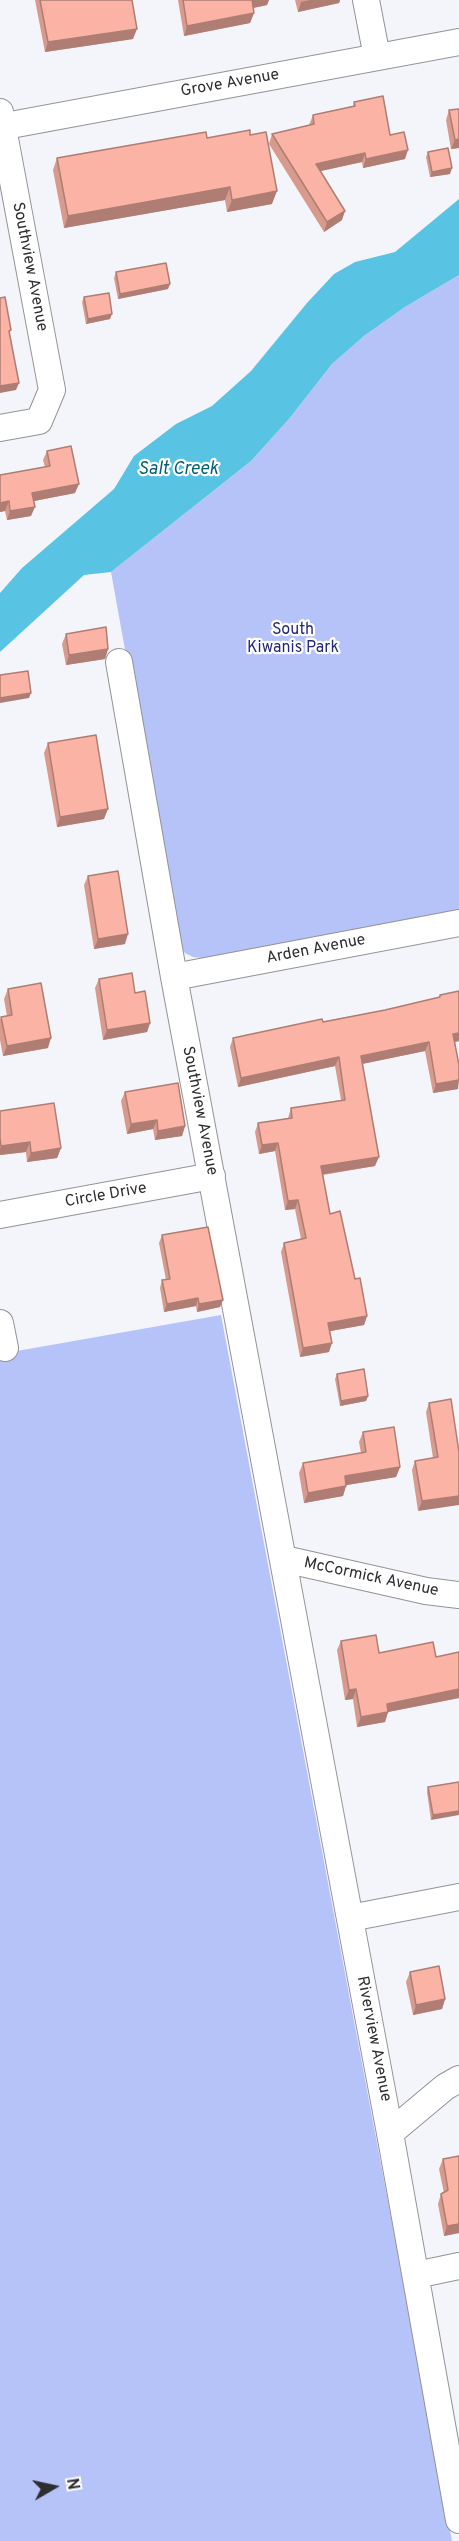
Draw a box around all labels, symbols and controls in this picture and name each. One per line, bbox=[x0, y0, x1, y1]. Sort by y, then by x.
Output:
street label: Grove Avenue bbox=[179, 66, 281, 102]
street label: Southview Avenue bbox=[7, 201, 51, 333]
water label: Salt Creek bbox=[138, 459, 218, 481]
park label: South Kiwanis Park bbox=[247, 621, 339, 659]
street label: Arden Avenue bbox=[265, 931, 367, 969]
street label: Southview Avenue bbox=[177, 1045, 221, 1177]
street label: Circle Drive bbox=[64, 1179, 148, 1213]
street label: McCormick Avenue bbox=[302, 1554, 440, 1602]
street label: Riverview Avenue bbox=[351, 1975, 395, 2103]
north arrow bbox=[24, 2457, 84, 2517]
text: N bbox=[61, 2477, 83, 2491]

